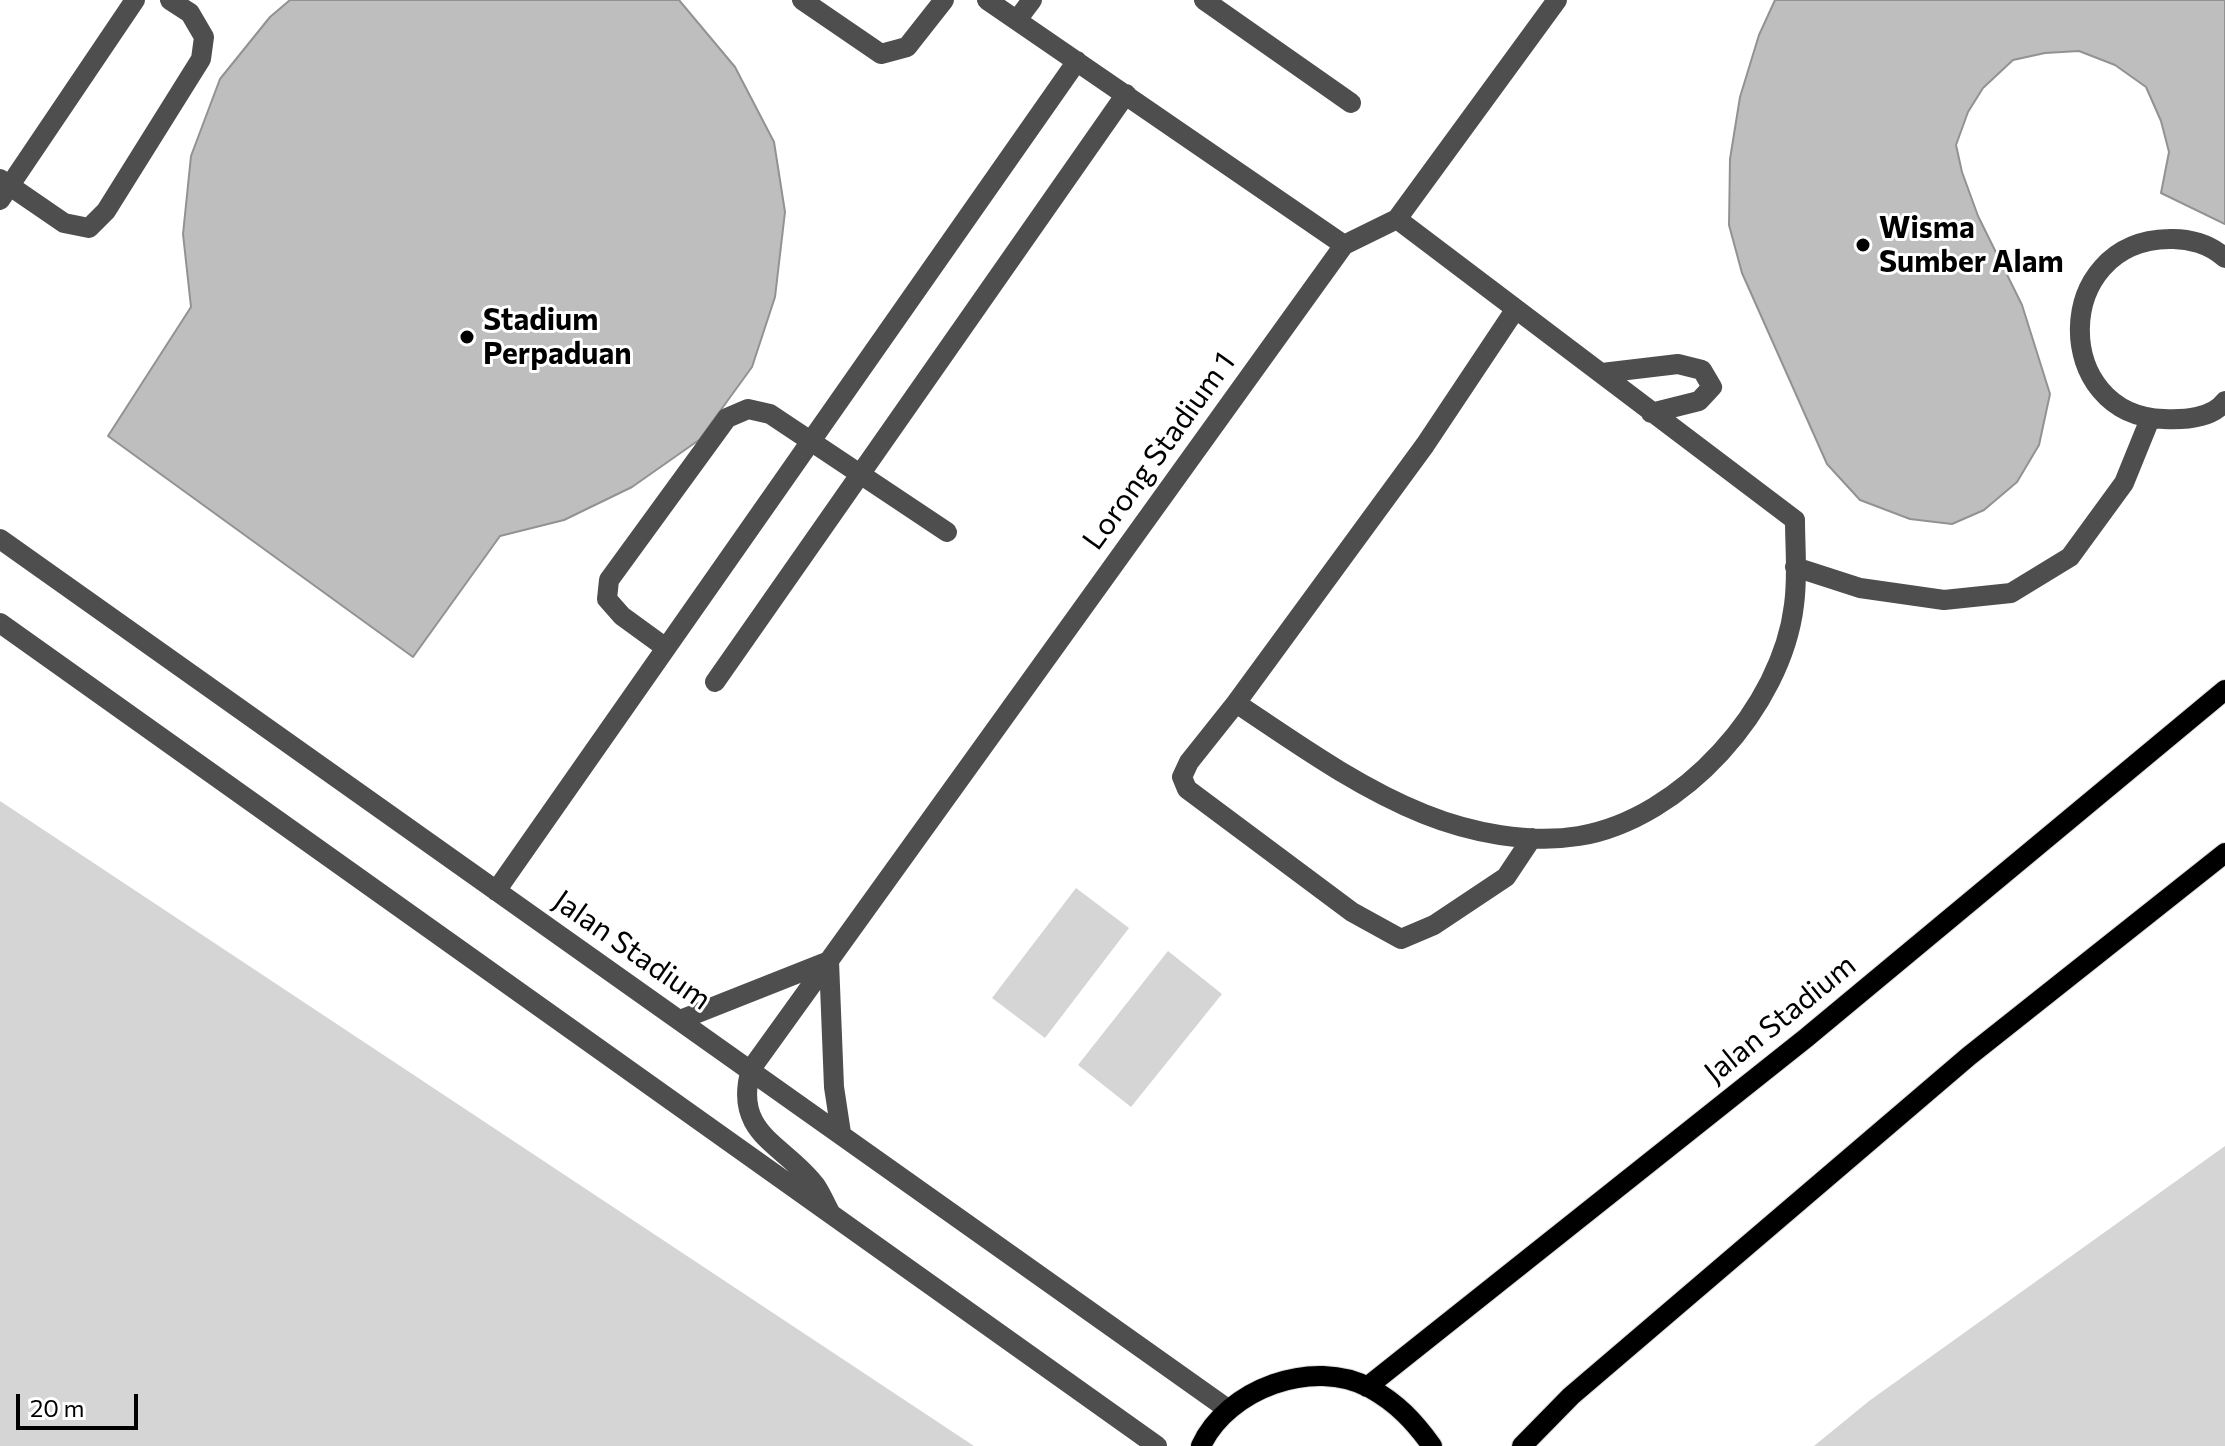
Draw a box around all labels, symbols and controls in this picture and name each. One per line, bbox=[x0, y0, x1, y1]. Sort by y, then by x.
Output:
place label: Wisma Sumber Alam bbox=[1879, 210, 2064, 280]
marker: Wisma Sumber Alam bbox=[1854, 236, 1872, 254]
place label: Stadium Perpaduan bbox=[483, 302, 632, 372]
marker: Stadium Perpaduan bbox=[458, 328, 476, 346]
street label: Lorong Stadium 1 bbox=[1075, 345, 1243, 557]
street label: Jalan Stadium bbox=[546, 883, 718, 1017]
street label: Jalan Stadium bbox=[1697, 947, 1863, 1091]
scale bar bbox=[20, 1378, 142, 1428]
text: 20 m bbox=[30, 1393, 84, 1422]

